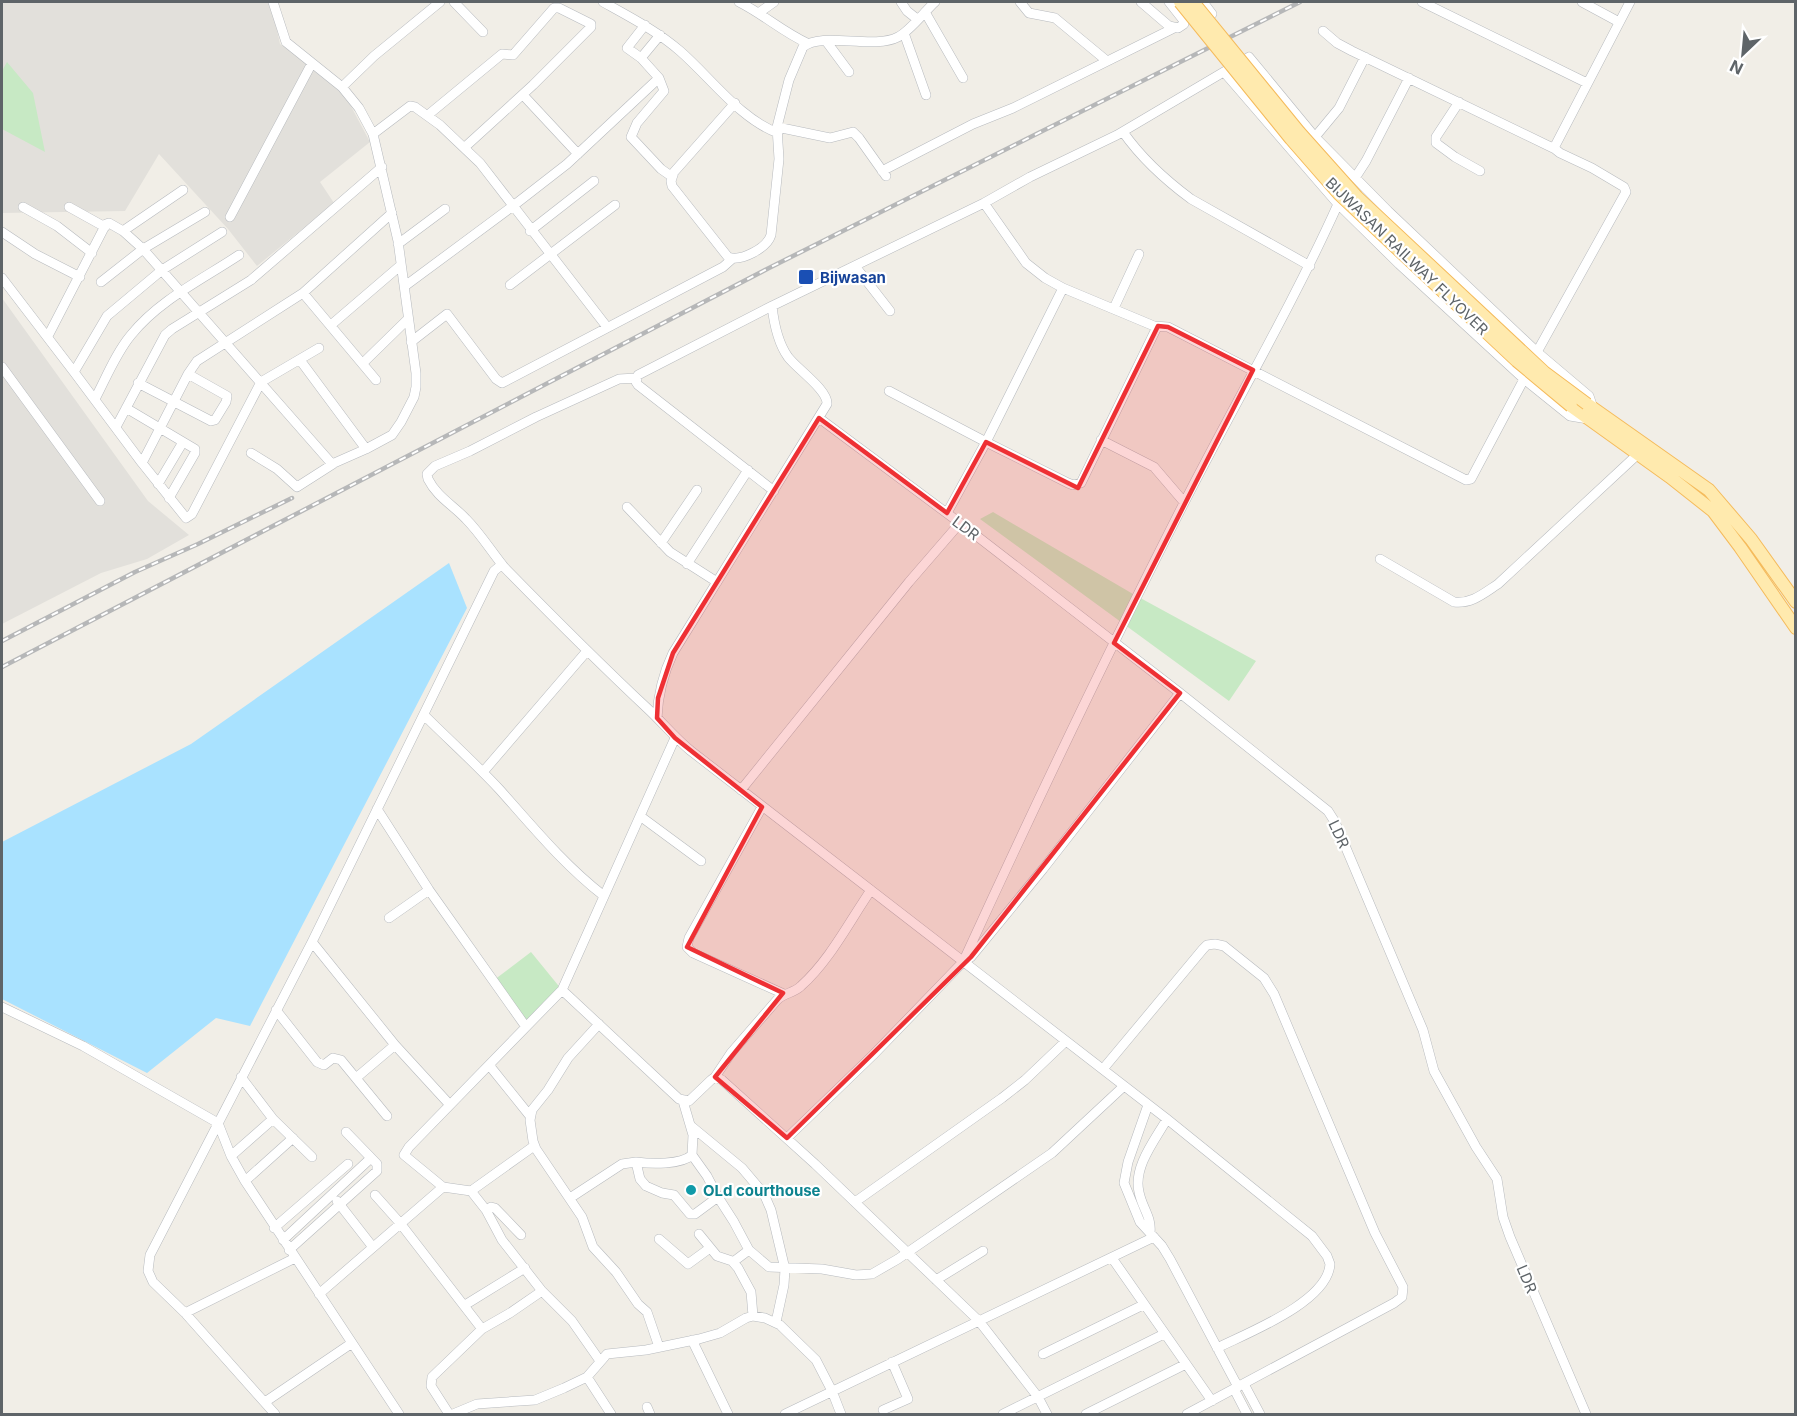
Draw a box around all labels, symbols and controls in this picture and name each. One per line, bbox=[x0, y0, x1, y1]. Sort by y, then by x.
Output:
north arrow bbox=[1713, 24, 1773, 84]
text: N bbox=[1727, 56, 1746, 79]
street label: BIJWASAN RAILWAY FLYOVER bbox=[1322, 173, 1493, 339]
marker: Bijwasan bbox=[797, 268, 815, 286]
place label: Bijwasan bbox=[820, 268, 886, 287]
street label: LDR bbox=[949, 512, 984, 545]
street label: LDR bbox=[1324, 817, 1354, 851]
place label: OLd courthouse bbox=[703, 1181, 821, 1200]
marker: OLd courthouse bbox=[684, 1183, 698, 1197]
street label: LDR bbox=[1513, 1262, 1542, 1296]

